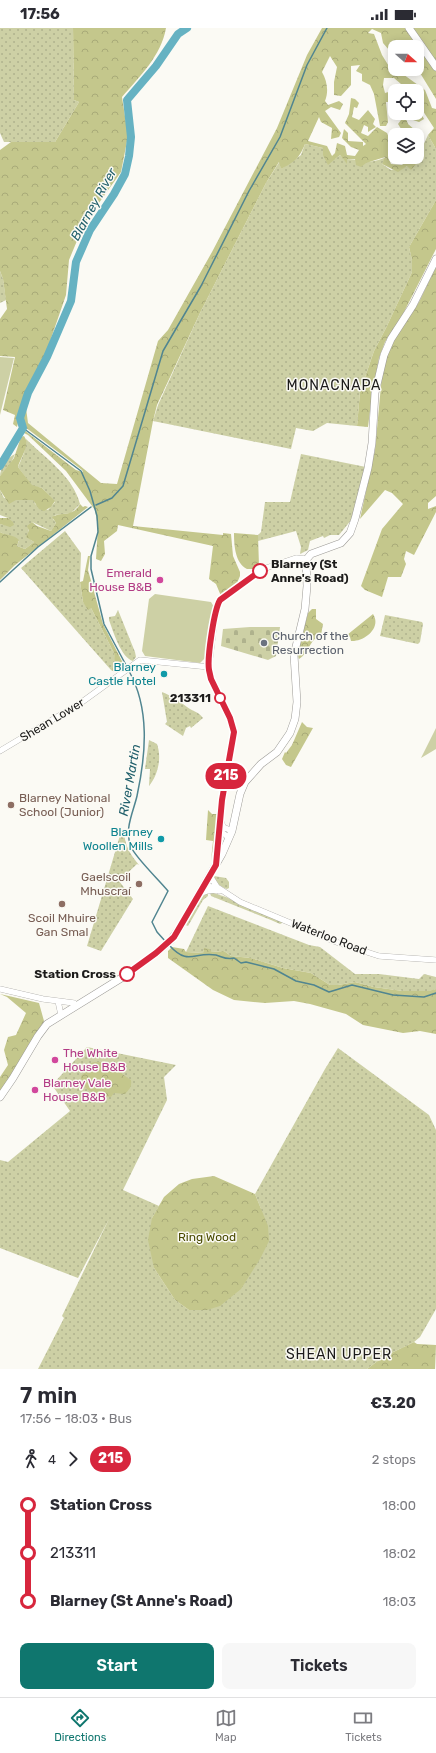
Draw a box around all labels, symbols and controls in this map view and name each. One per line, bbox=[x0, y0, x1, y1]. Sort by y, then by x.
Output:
text: 17:56 bbox=[20, 5, 60, 23]
north arrow bbox=[388, 40, 424, 76]
map controls bbox=[388, 40, 424, 164]
button: locate bbox=[388, 84, 424, 120]
button: layers bbox=[388, 128, 424, 164]
water label: Blarney River bbox=[67, 165, 120, 243]
district label: MONACNAPA bbox=[287, 377, 381, 394]
place label: Blarney (St Anne's Road) bbox=[271, 557, 349, 585]
marker: Blarney (St Anne's Road) bbox=[252, 563, 268, 579]
place label: Emerald House B&B bbox=[89, 566, 152, 594]
marker: Emerald House B&B bbox=[155, 575, 165, 585]
place label: Church of the Resurrection bbox=[272, 629, 349, 657]
marker: Church of the Resurrection bbox=[259, 638, 269, 648]
place label: Blarney Castle Hotel bbox=[88, 660, 156, 688]
marker: Blarney Castle Hotel bbox=[159, 669, 169, 679]
place label: 213311 bbox=[170, 691, 211, 705]
marker: 213311 bbox=[214, 692, 226, 704]
street label: Shean Lower bbox=[17, 695, 87, 745]
water label: River Martin bbox=[116, 743, 143, 817]
line badge: 215 bbox=[203, 763, 249, 789]
text: 215 bbox=[213, 767, 239, 784]
place label: Blarney National School (Junior) bbox=[19, 791, 110, 819]
marker: Blarney National School (Junior) bbox=[6, 800, 16, 810]
place label: Blarney Woollen Mills bbox=[83, 825, 153, 853]
marker: Blarney Woollen Mills bbox=[156, 834, 166, 844]
place label: Gaelscoil Mhuscraí bbox=[80, 870, 132, 898]
marker: Gaelscoil Mhuscraí bbox=[134, 879, 144, 889]
marker: Scoil Mhuire Gan Smal bbox=[57, 899, 67, 909]
place label: Scoil Mhuire Gan Smal bbox=[28, 911, 96, 939]
street label: Waterloo Road bbox=[289, 916, 369, 958]
marker: Station Cross bbox=[119, 966, 135, 982]
place label: Station Cross bbox=[34, 967, 116, 981]
place label: The White House B&B bbox=[63, 1046, 126, 1074]
marker: The White House B&B bbox=[50, 1055, 60, 1065]
place label: Blarney Vale House B&B bbox=[43, 1076, 112, 1104]
marker: Blarney Vale House B&B bbox=[30, 1085, 40, 1095]
park label: Ring Wood bbox=[178, 1230, 236, 1244]
district label: SHEAN UPPER bbox=[286, 1346, 392, 1363]
text: 7 min bbox=[20, 1382, 77, 1409]
text: €3.20 bbox=[370, 1394, 416, 1412]
text: 17:56 – 18:03 · Bus bbox=[20, 1411, 132, 1426]
icon: walk bbox=[20, 1448, 42, 1470]
icon: forward bbox=[62, 1448, 84, 1470]
text: 215 bbox=[98, 1450, 123, 1467]
text: 4 bbox=[48, 1452, 56, 1467]
text: 2 stops bbox=[372, 1452, 416, 1467]
text: Station Cross bbox=[50, 1496, 152, 1514]
text: 18:00 bbox=[382, 1498, 416, 1513]
text: 213311 bbox=[50, 1544, 96, 1562]
text: 18:02 bbox=[383, 1546, 416, 1561]
text: Blarney (St Anne's Road) bbox=[50, 1592, 233, 1610]
text: 18:03 bbox=[383, 1594, 416, 1609]
button: Start bbox=[20, 1643, 214, 1689]
button: Tickets bbox=[222, 1643, 416, 1689]
tab: Directions bbox=[54, 1707, 106, 1744]
tab: Map bbox=[215, 1707, 237, 1744]
tab: Tickets bbox=[345, 1707, 382, 1744]

